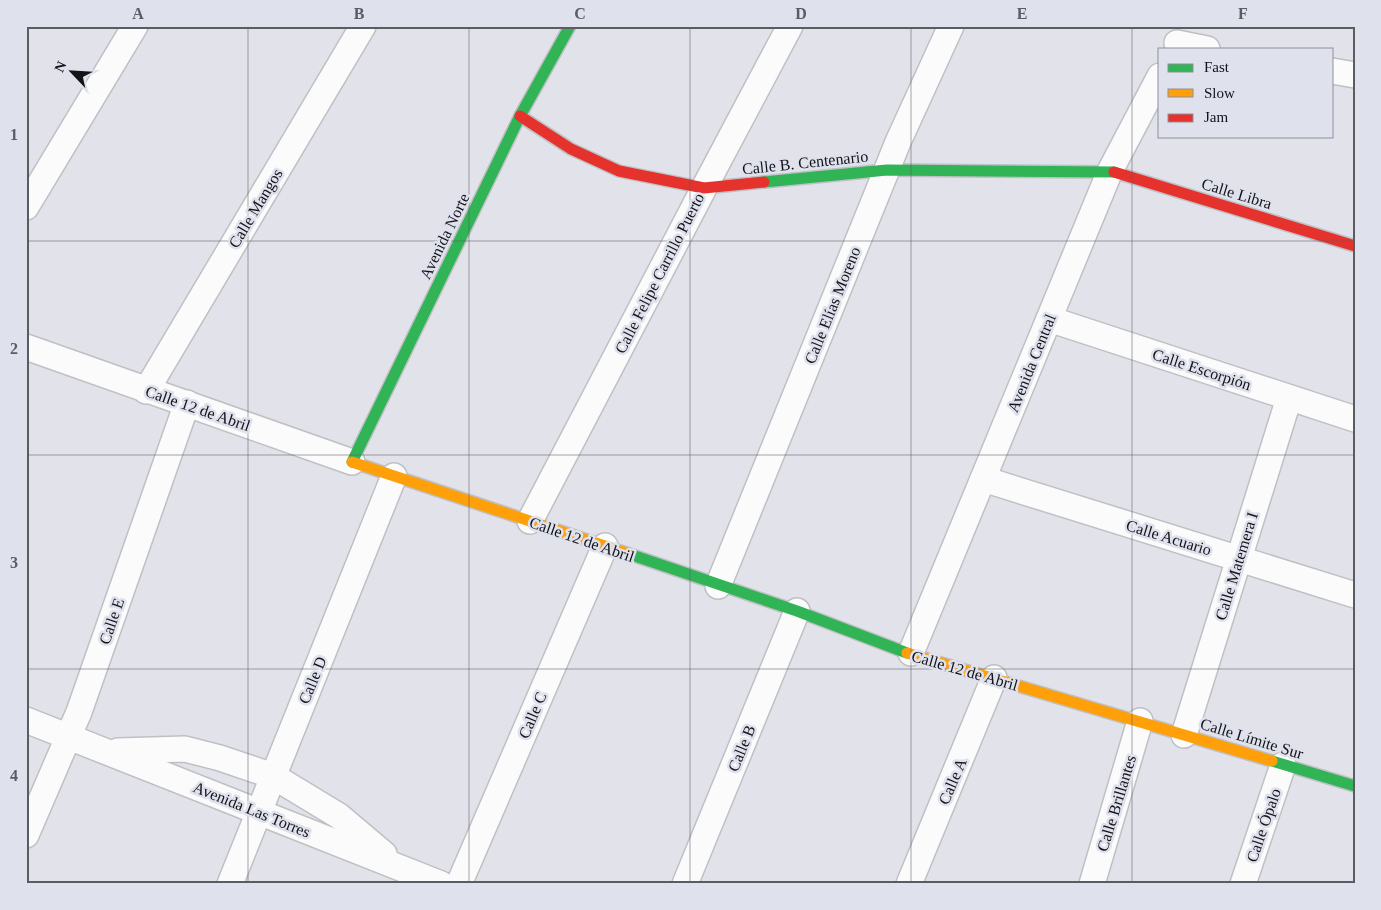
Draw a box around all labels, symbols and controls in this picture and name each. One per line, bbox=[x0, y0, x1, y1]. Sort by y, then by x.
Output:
text: A bbox=[132, 5, 144, 22]
text: B bbox=[354, 5, 365, 22]
text: C bbox=[574, 5, 586, 22]
text: D bbox=[795, 5, 807, 22]
text: E bbox=[1017, 5, 1027, 22]
text: F bbox=[1238, 5, 1248, 22]
north arrow bbox=[48, 48, 98, 98]
legend bbox=[1158, 48, 1334, 138]
text: N bbox=[52, 59, 70, 74]
text: Fast bbox=[1204, 59, 1230, 75]
text: Slow bbox=[1204, 85, 1235, 101]
text: Jam bbox=[1204, 109, 1228, 125]
text: 1 bbox=[10, 126, 18, 143]
street label: Calle B. Centenario bbox=[741, 147, 869, 178]
street label: Calle Mangos bbox=[225, 166, 287, 251]
street label: Calle Libra bbox=[1200, 175, 1274, 212]
street label: Avenida Norte bbox=[416, 190, 473, 282]
street label: Calle Felipe Carrillo Puerto bbox=[612, 190, 708, 357]
street label: Calle Elías Moreno bbox=[801, 244, 864, 366]
street label: Avenida Central bbox=[1004, 311, 1059, 415]
text: 2 bbox=[10, 340, 18, 357]
street label: Calle Escorpión bbox=[1150, 346, 1253, 394]
street label: Calle 12 de Abril bbox=[143, 383, 253, 435]
street label: Calle Matemera I bbox=[1212, 510, 1261, 622]
street label: Calle 12 de Abril bbox=[527, 514, 637, 566]
street label: Calle Acuario bbox=[1124, 516, 1214, 559]
text: 3 bbox=[10, 554, 18, 571]
street label: Calle E bbox=[96, 596, 127, 646]
street label: Calle 12 de Abril bbox=[910, 647, 1020, 694]
street label: Calle D bbox=[295, 654, 330, 706]
street label: Calle C bbox=[515, 690, 550, 741]
street label: Calle Límite Sur bbox=[1198, 715, 1306, 762]
street label: Calle B bbox=[725, 723, 758, 774]
street label: Calle Brillantes bbox=[1094, 753, 1139, 853]
street label: Calle A bbox=[935, 755, 970, 807]
text: 4 bbox=[10, 767, 18, 784]
street label: Avenida Las Torres bbox=[191, 778, 313, 841]
street label: Calle Ópalo bbox=[1242, 786, 1285, 865]

